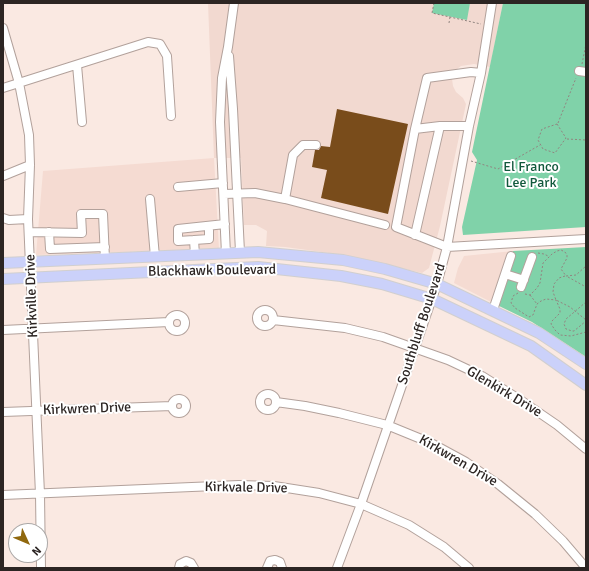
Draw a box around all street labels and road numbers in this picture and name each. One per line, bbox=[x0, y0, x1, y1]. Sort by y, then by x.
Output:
street label: Kirkville Drive bbox=[22, 254, 42, 338]
street label: Blackhawk Boulevard bbox=[148, 261, 276, 281]
street label: Southbluff Boulevard bbox=[394, 261, 450, 387]
street label: Glenkirk Drive bbox=[463, 363, 545, 421]
street label: Kirkwren Drive bbox=[43, 399, 131, 419]
street label: Kirkwren Drive bbox=[416, 432, 500, 490]
street label: Kirkvale Drive bbox=[204, 479, 288, 497]

